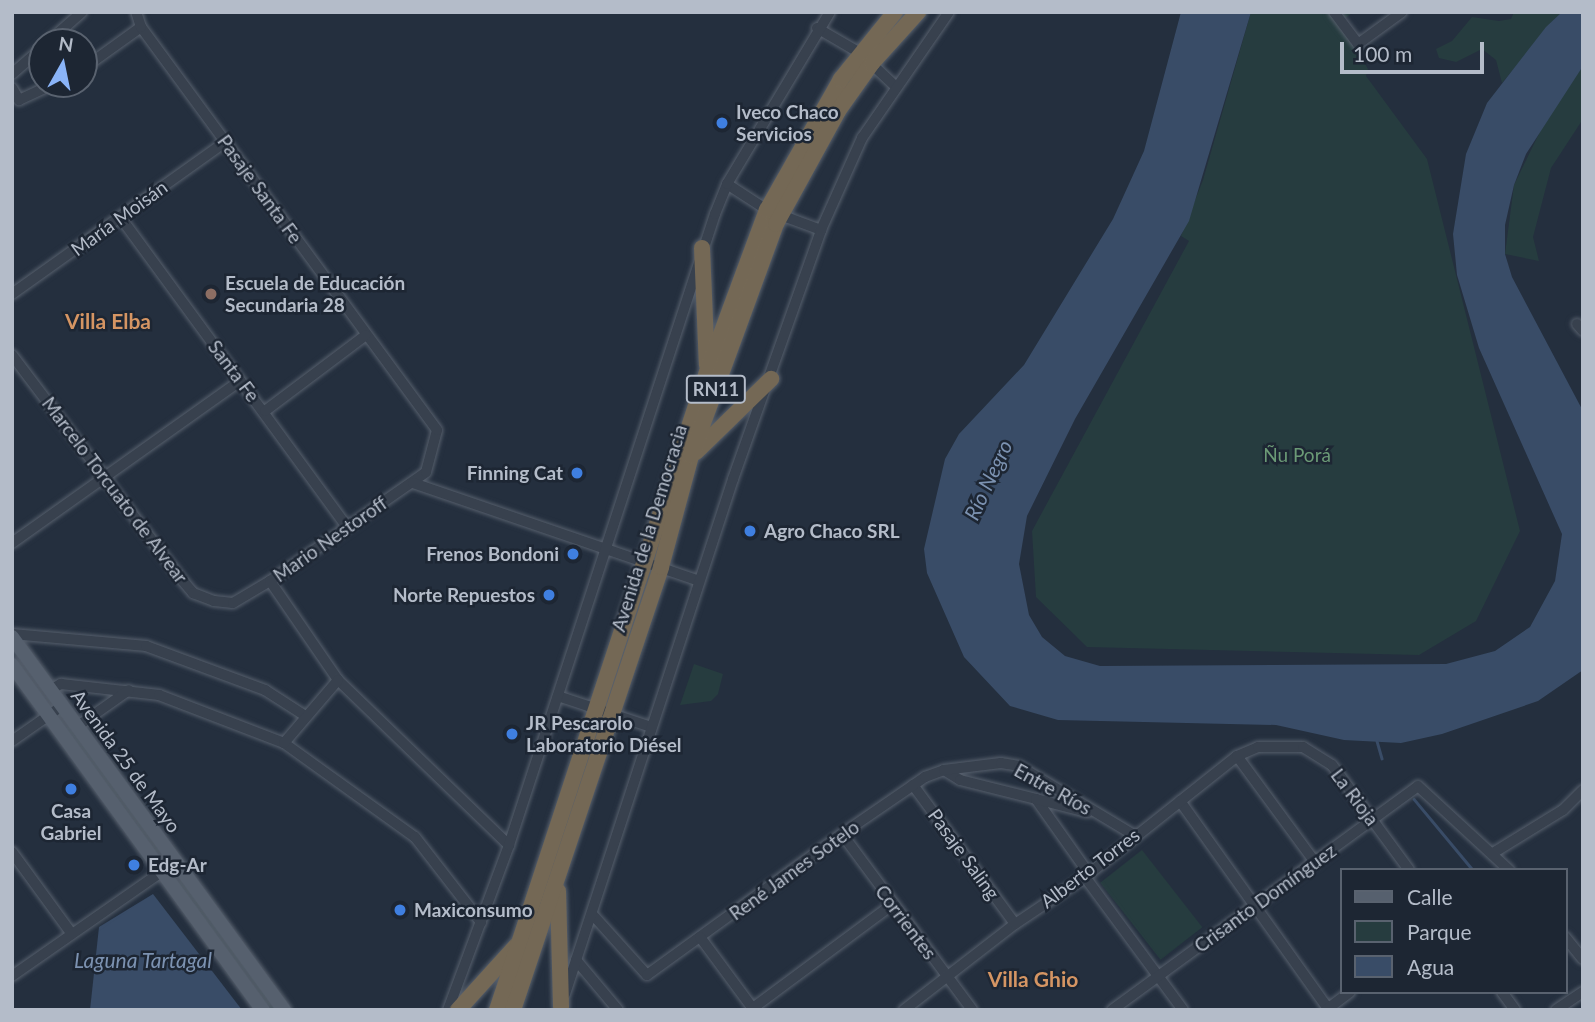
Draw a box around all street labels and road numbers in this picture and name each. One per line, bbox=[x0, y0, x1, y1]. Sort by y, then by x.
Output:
street label: Pasaje Santa Fe bbox=[213, 130, 307, 248]
street label: María Moisán bbox=[66, 175, 172, 261]
street label: Santa Fe bbox=[203, 336, 265, 406]
road number: RN11 bbox=[684, 374, 748, 404]
street label: Marcelo Torcuato de Alvear bbox=[37, 392, 193, 588]
street label: Avenida de la Democracia bbox=[607, 422, 691, 634]
street label: Mario Nestoroff bbox=[269, 491, 391, 587]
street label: Avenida 25 de Mayo bbox=[66, 685, 186, 837]
street label: Entre Ríos bbox=[1010, 758, 1096, 820]
street label: La Rioja bbox=[1326, 764, 1384, 830]
street label: Pasaje Saling bbox=[923, 804, 1005, 904]
street label: René James Sotelo bbox=[724, 815, 864, 925]
street label: Alberto Torres bbox=[1036, 823, 1144, 913]
street label: Crisanto Domínguez bbox=[1190, 839, 1340, 957]
street label: Corrientes bbox=[871, 880, 941, 964]

